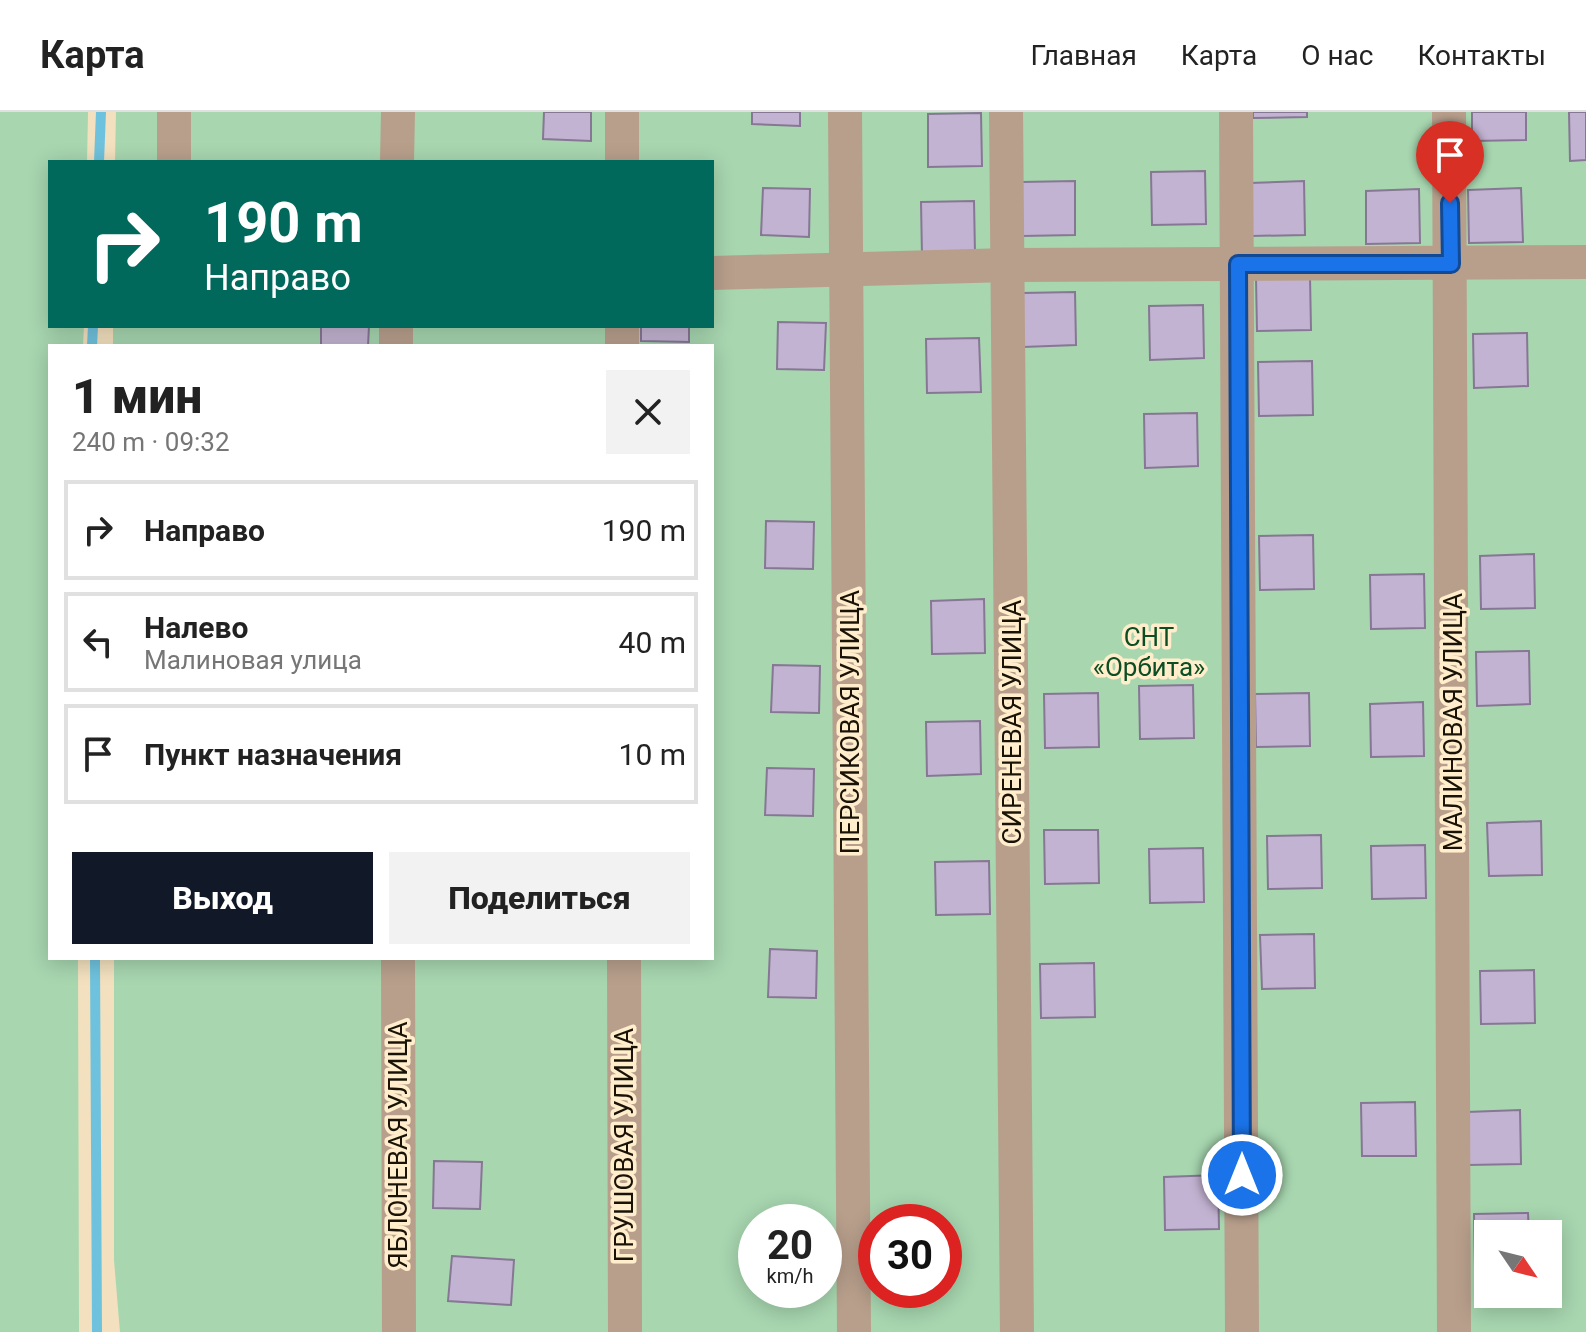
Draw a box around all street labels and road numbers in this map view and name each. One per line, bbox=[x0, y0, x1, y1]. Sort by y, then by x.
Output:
street label: ПЕРСИКОВАЯ УЛИЦА bbox=[835, 590, 865, 854]
street label: МАЛИНОВАЯ УЛИЦА bbox=[1438, 593, 1468, 851]
street label: СИРЕНЕВАЯ УЛИЦА bbox=[997, 599, 1027, 844]
street label: ЯБЛОНЕВАЯ УЛИЦА bbox=[383, 1021, 413, 1269]
street label: ГРУШОВАЯ УЛИЦА bbox=[609, 1028, 639, 1262]

